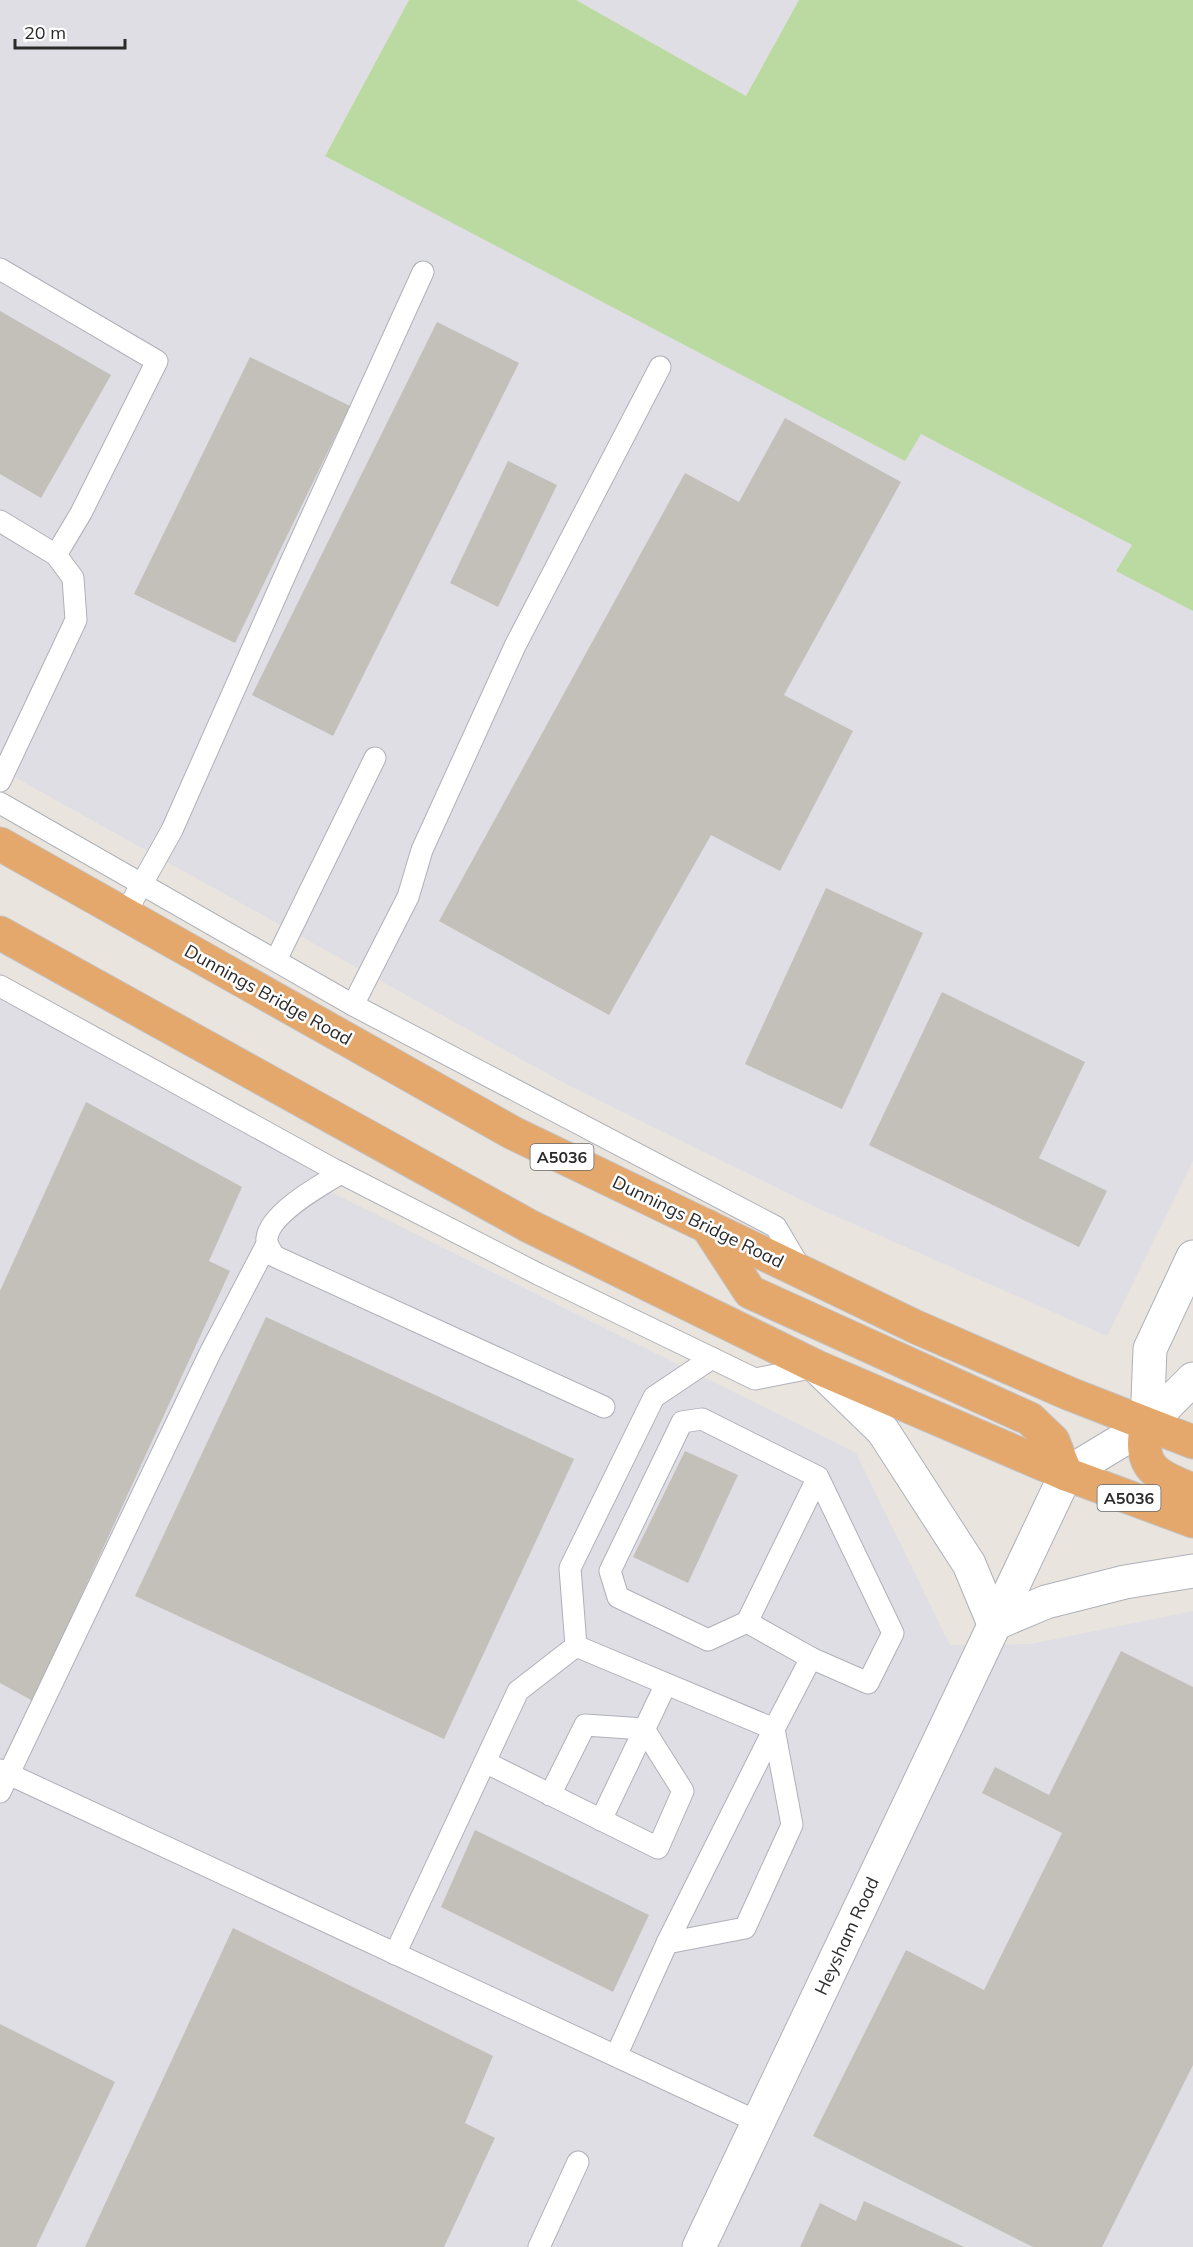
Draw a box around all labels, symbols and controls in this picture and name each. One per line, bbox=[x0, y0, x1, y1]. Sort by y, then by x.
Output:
scale bar bbox=[15, 12, 124, 50]
text: 20 m bbox=[24, 21, 66, 44]
street label: Dunnings Bridge Road bbox=[181, 939, 356, 1050]
road number: A5036 bbox=[530, 1144, 594, 1170]
street label: Dunnings Bridge Road bbox=[609, 1170, 788, 1273]
road number: A5036 bbox=[1098, 1485, 1160, 1511]
street label: Heysham Road bbox=[809, 1873, 884, 1999]

